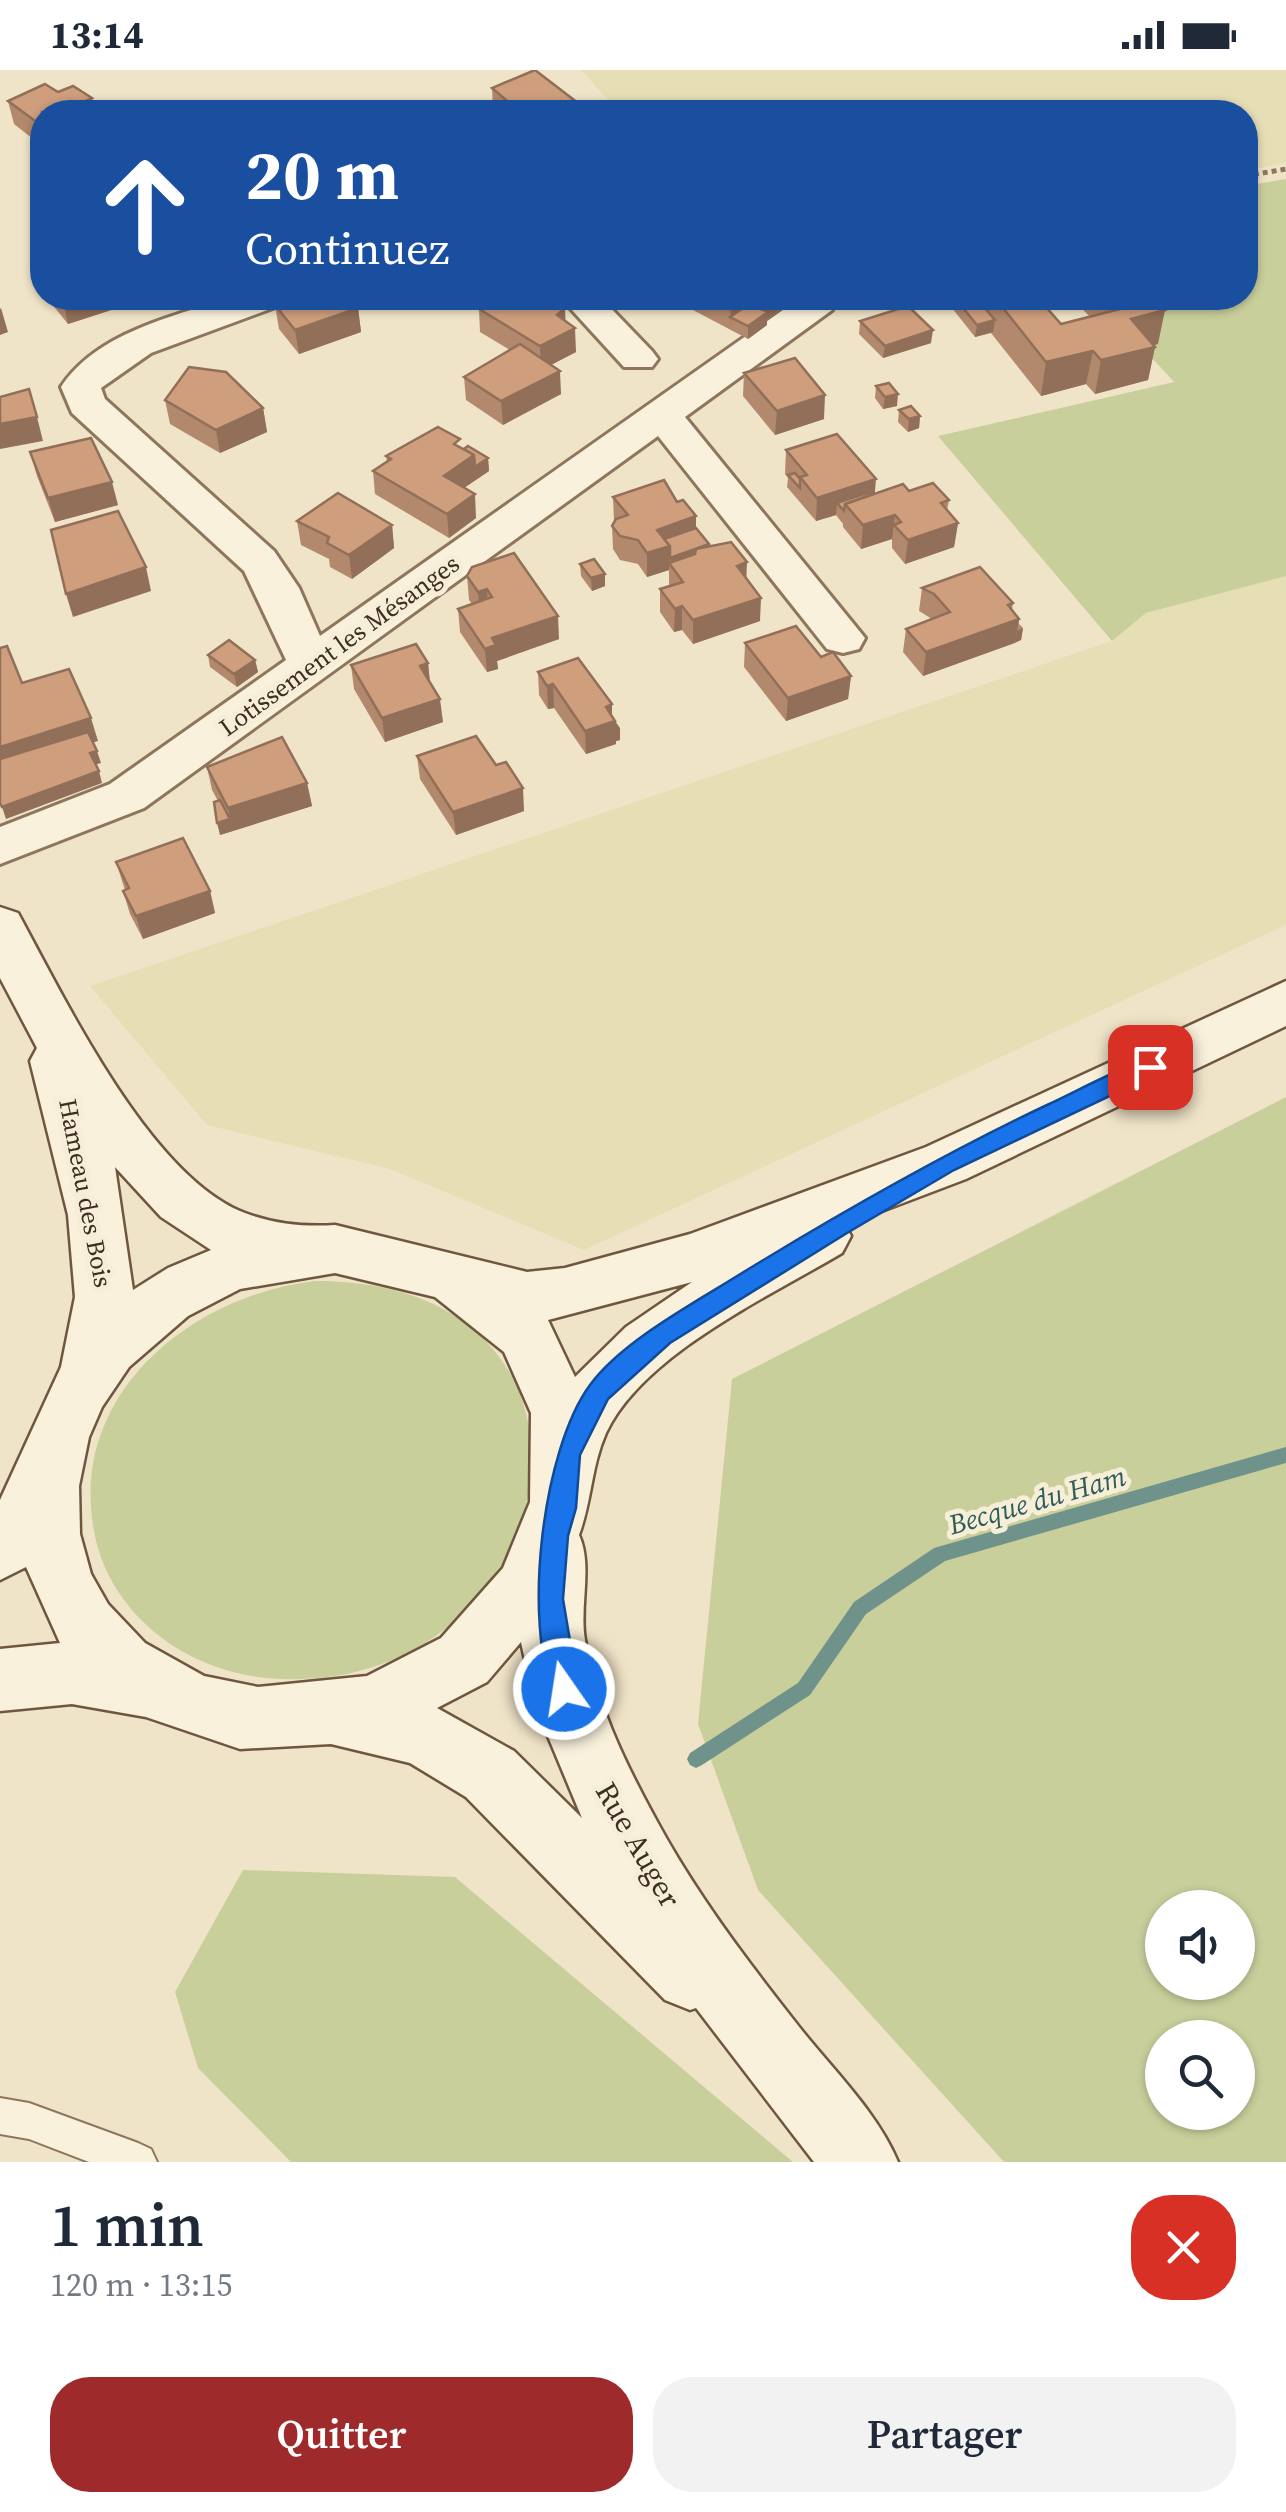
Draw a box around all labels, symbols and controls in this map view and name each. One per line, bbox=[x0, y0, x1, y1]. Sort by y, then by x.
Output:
text: 13:14 bbox=[50, 9, 144, 61]
text: 20 m bbox=[245, 126, 399, 222]
icon: ahead bbox=[80, 140, 210, 270]
text: Continuez bbox=[245, 217, 449, 279]
street label: Lotissement les Mésanges bbox=[212, 546, 466, 744]
pin bbox=[1108, 1025, 1193, 1110]
icon: arrive bbox=[1123, 1040, 1178, 1095]
street label: Hameau des Bois bbox=[51, 1096, 121, 1290]
water label: Becque du Ham bbox=[943, 1457, 1130, 1544]
position arrow bbox=[512, 1637, 616, 1741]
street label: Rue Auger bbox=[586, 1775, 691, 1915]
map controls bbox=[1145, 1890, 1255, 2130]
button: sound bbox=[1145, 1890, 1255, 2000]
button: search bbox=[1145, 2020, 1255, 2130]
text: 1 min bbox=[50, 2184, 204, 2266]
button: close bbox=[1131, 2195, 1236, 2300]
text: 120 m · 13:15 bbox=[50, 2263, 232, 2307]
button: Quitter bbox=[50, 2377, 633, 2492]
button: Partager bbox=[653, 2377, 1236, 2492]

